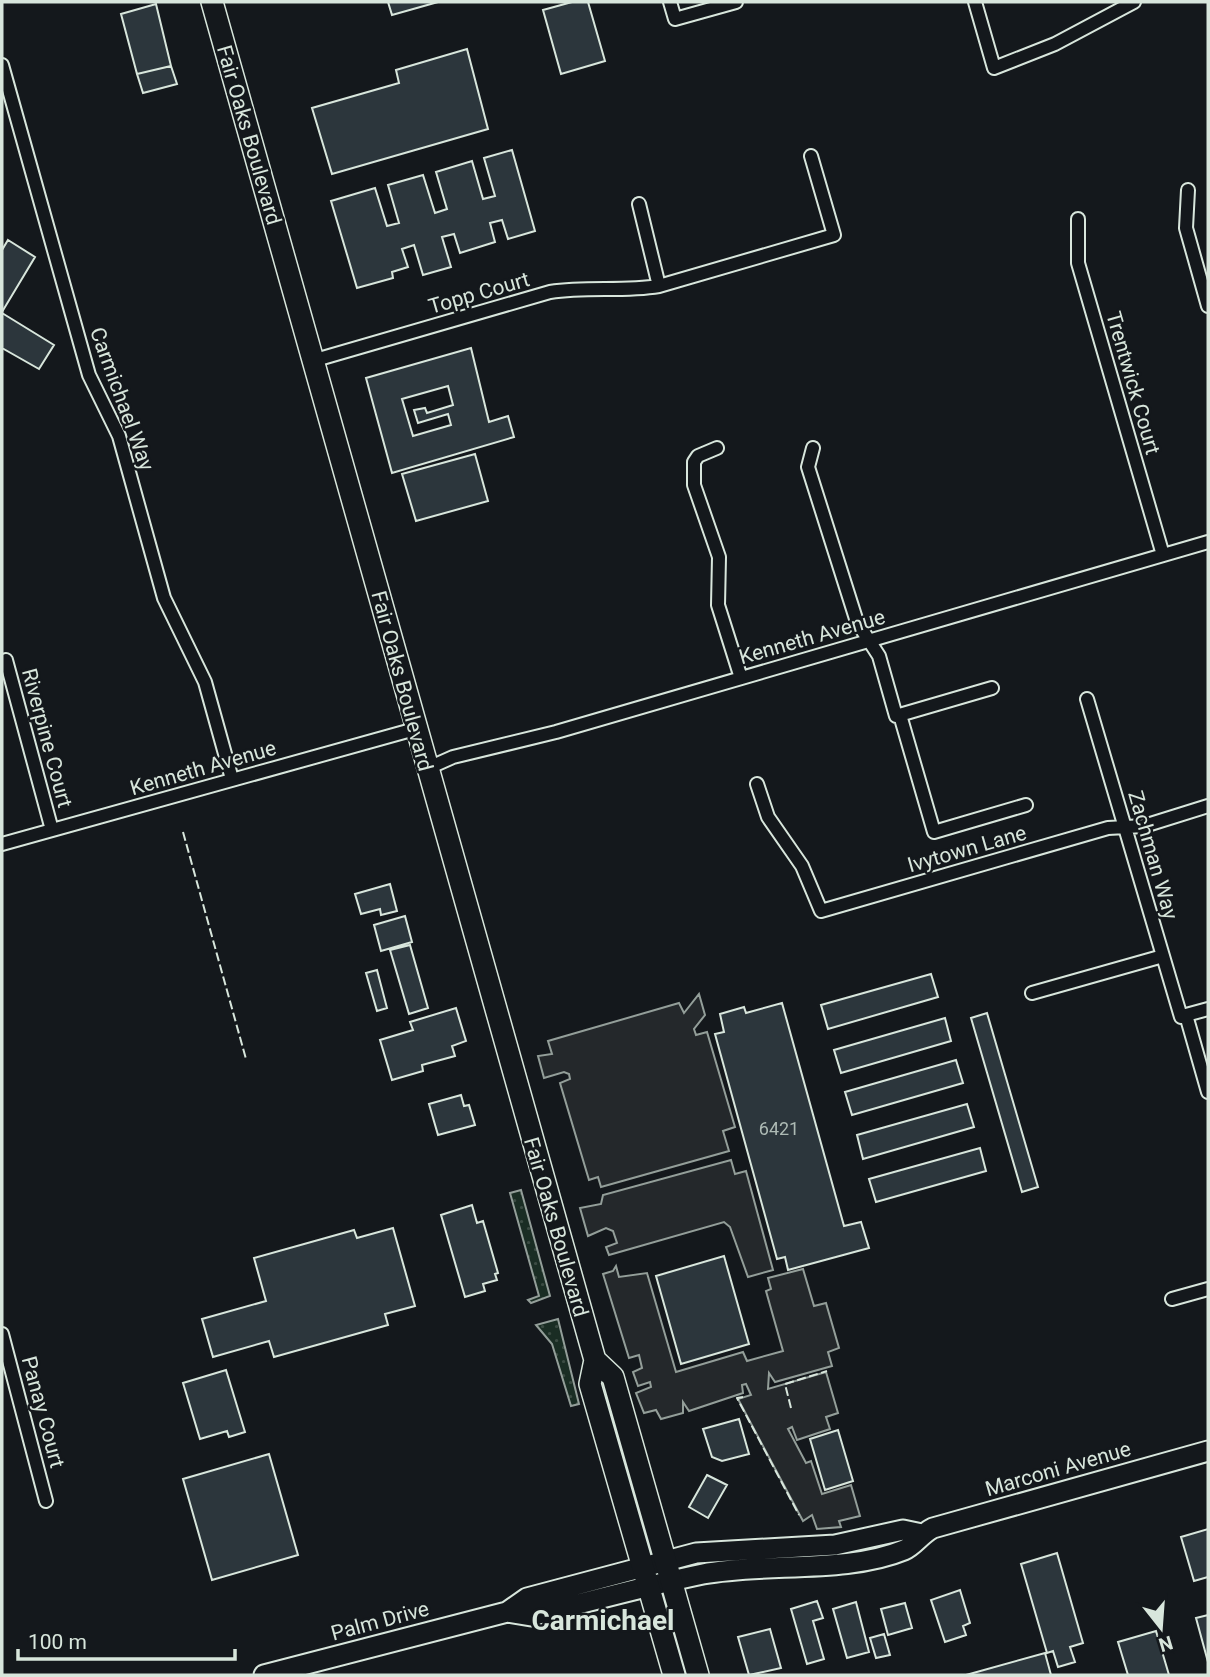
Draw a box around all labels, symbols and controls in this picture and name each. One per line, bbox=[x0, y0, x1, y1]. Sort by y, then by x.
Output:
street label: Fair Oaks Boulevard bbox=[212, 42, 286, 228]
street label: Topp Court bbox=[426, 267, 532, 319]
street label: Trentwick Court bbox=[1101, 309, 1165, 457]
street label: Carmichael Way bbox=[85, 324, 159, 474]
street label: Fair Oaks Boulevard bbox=[366, 588, 438, 774]
street label: Kenneth Avenue bbox=[736, 605, 888, 669]
street label: Riverpine Court bbox=[17, 666, 77, 810]
street label: Kenneth Avenue bbox=[127, 736, 279, 800]
street label: Zachman Way bbox=[1123, 788, 1183, 922]
street label: Ivytown Lane bbox=[905, 821, 1029, 877]
house number: 6421 bbox=[759, 1118, 799, 1139]
street label: Fair Oaks Boulevard bbox=[519, 1134, 593, 1320]
street label: Panay Court bbox=[17, 1354, 69, 1470]
street label: Marconi Avenue bbox=[982, 1437, 1134, 1501]
north arrow bbox=[1126, 1593, 1196, 1663]
street label: Palm Drive bbox=[328, 1596, 432, 1646]
district label: Carmichael bbox=[531, 1604, 675, 1637]
scale bar bbox=[18, 1618, 234, 1662]
text: 100 m bbox=[28, 1630, 87, 1654]
text: N bbox=[1156, 1631, 1176, 1657]

